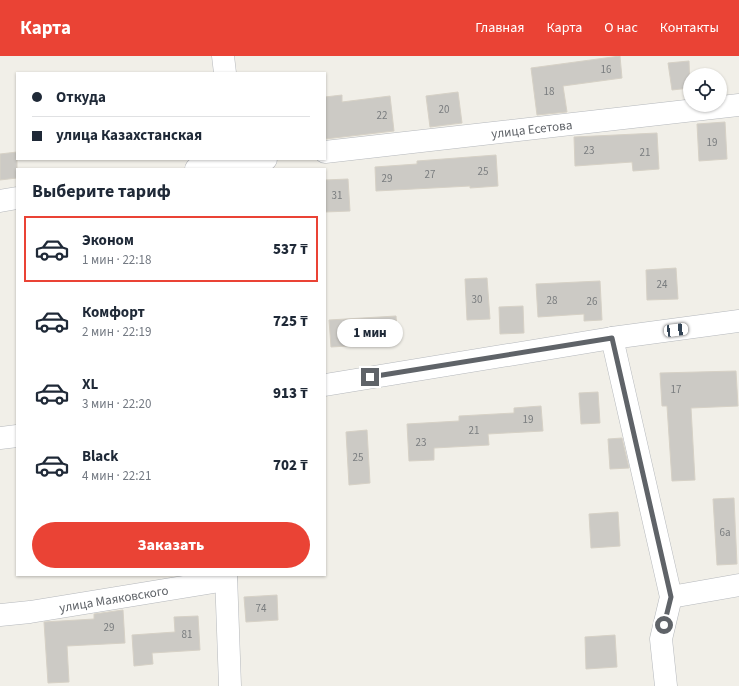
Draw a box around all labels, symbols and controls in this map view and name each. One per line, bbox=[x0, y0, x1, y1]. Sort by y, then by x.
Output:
text: Карта bbox=[20, 15, 71, 42]
text: Главная bbox=[475, 18, 524, 38]
text: Карта bbox=[546, 18, 582, 38]
text: О нас bbox=[604, 18, 638, 38]
text: Контакты bbox=[660, 18, 719, 38]
house number: 16 bbox=[601, 62, 612, 77]
map controls bbox=[683, 68, 727, 112]
button: locate bbox=[683, 68, 727, 112]
house number: 18 bbox=[544, 84, 555, 99]
text: Откуда bbox=[56, 87, 106, 108]
house number: 20 bbox=[439, 102, 449, 117]
house number: 22 bbox=[377, 108, 387, 123]
street label: улица Есетова bbox=[490, 116, 573, 143]
text: улица Казахстанская bbox=[56, 125, 202, 146]
house number: 19 bbox=[707, 135, 717, 150]
house number: 23 bbox=[584, 143, 594, 158]
house number: 21 bbox=[640, 145, 650, 160]
house number: 25 bbox=[478, 164, 488, 179]
house number: 27 bbox=[425, 167, 435, 182]
house number: 29 bbox=[382, 171, 392, 186]
text: Выберите тариф bbox=[32, 179, 171, 204]
house number: 31 bbox=[332, 188, 342, 203]
text: Эконом bbox=[82, 230, 134, 251]
icon: car bbox=[34, 231, 70, 267]
text: 537 ₸ bbox=[273, 239, 308, 260]
text: 1 мин · 22:18 bbox=[82, 251, 151, 269]
house number: 24 bbox=[657, 277, 668, 292]
house number: 30 bbox=[472, 292, 482, 307]
house number: 28 bbox=[547, 293, 558, 308]
house number: 26 bbox=[587, 294, 598, 309]
text: Комфорт bbox=[82, 302, 145, 323]
icon: car bbox=[34, 303, 70, 339]
text: 725 ₸ bbox=[273, 311, 308, 332]
callout: 1 мин bbox=[337, 319, 403, 347]
text: 2 мин · 22:19 bbox=[82, 323, 151, 341]
car bbox=[663, 323, 689, 337]
text: 1 мин bbox=[353, 324, 387, 342]
route end bbox=[361, 368, 379, 386]
text: XL bbox=[82, 374, 98, 395]
icon: car bbox=[34, 375, 70, 411]
house number: 17 bbox=[671, 382, 681, 397]
text: 913 ₸ bbox=[273, 383, 308, 404]
text: 3 мин · 22:20 bbox=[82, 395, 151, 413]
house number: 19 bbox=[523, 412, 533, 427]
house number: 21 bbox=[469, 423, 479, 438]
house number: 23 bbox=[416, 435, 426, 450]
text: Black bbox=[82, 446, 119, 467]
icon: car bbox=[34, 447, 70, 483]
house number: 25 bbox=[353, 450, 363, 465]
text: 702 ₸ bbox=[273, 455, 308, 476]
text: 4 мин · 22:21 bbox=[82, 467, 151, 485]
button: Заказать bbox=[32, 522, 310, 568]
house number: 6а bbox=[719, 525, 731, 540]
street label: улица Маяковского bbox=[58, 582, 170, 617]
house number: 74 bbox=[256, 601, 267, 616]
route start bbox=[655, 616, 673, 634]
house number: 29 bbox=[104, 620, 114, 635]
house number: 81 bbox=[182, 627, 192, 642]

